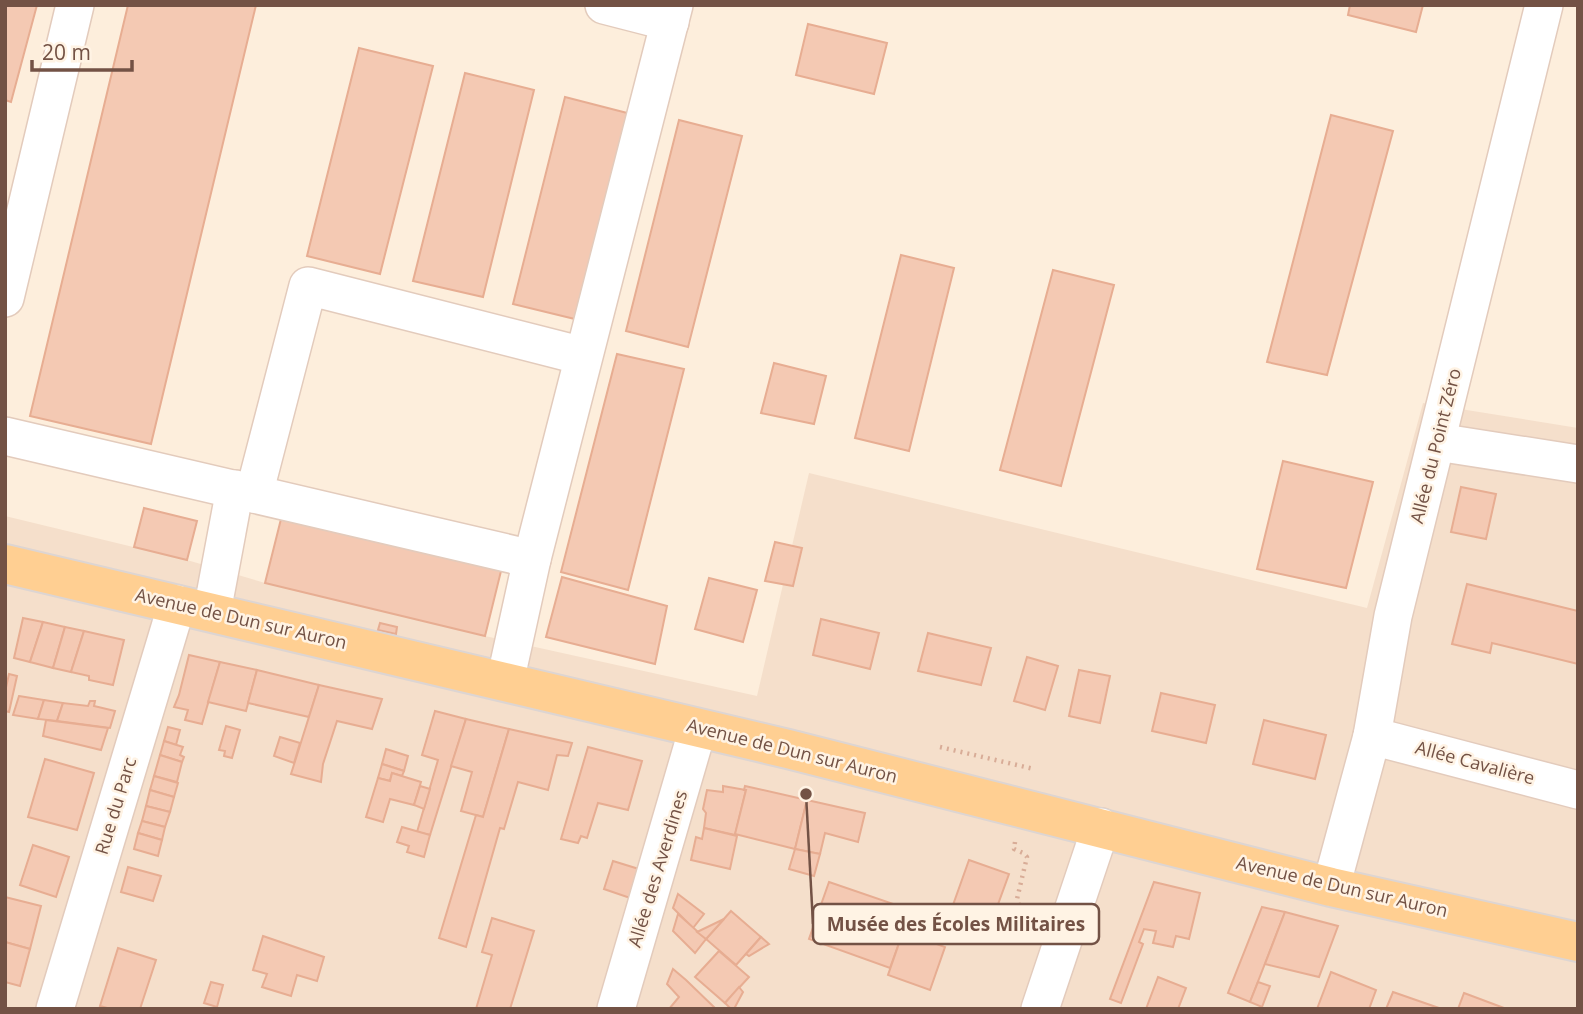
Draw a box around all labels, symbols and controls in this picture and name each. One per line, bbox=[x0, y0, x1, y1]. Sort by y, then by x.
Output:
scale bar bbox=[32, 28, 131, 72]
text: 20 m bbox=[42, 38, 91, 66]
street label: Allée du Point Zéro bbox=[1404, 366, 1466, 526]
street label: Avenue de Dun sur Auron bbox=[133, 582, 349, 654]
street label: Avenue de Dun sur Auron bbox=[684, 712, 900, 788]
street label: Allée Cavalière bbox=[1413, 735, 1537, 789]
street label: Rue du Parc bbox=[89, 754, 141, 857]
street label: Allée des Averdines bbox=[622, 787, 692, 950]
street label: Avenue de Dun sur Auron bbox=[1234, 850, 1450, 922]
callout: Musée des Écoles Militaires bbox=[813, 904, 1099, 944]
text: Musée des Écoles Militaires bbox=[827, 911, 1085, 937]

